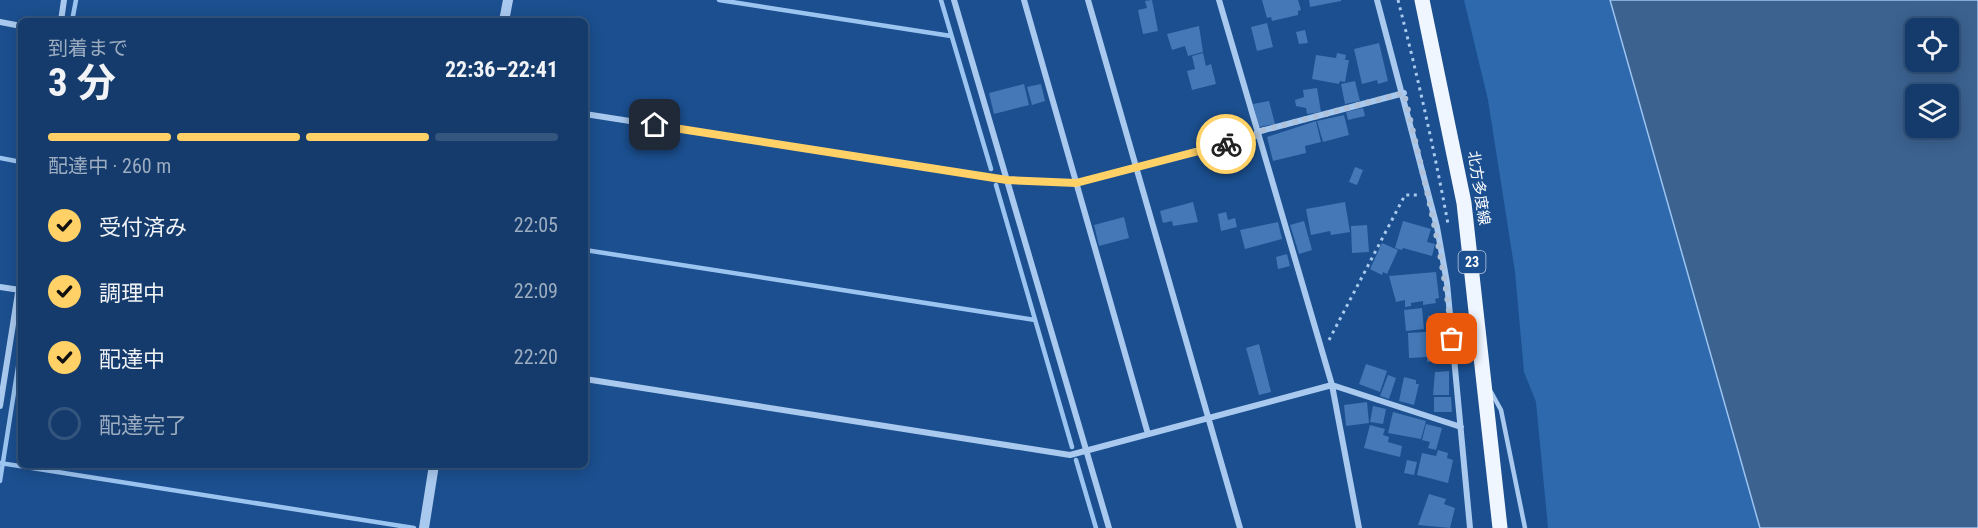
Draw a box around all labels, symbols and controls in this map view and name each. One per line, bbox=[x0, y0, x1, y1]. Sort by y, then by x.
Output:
map controls bbox=[1905, 18, 1959, 138]
button: locate bbox=[1905, 18, 1959, 72]
text: 到着まで bbox=[48, 36, 128, 60]
text: 22:36–22:41 bbox=[445, 57, 558, 82]
text: 3 分 bbox=[48, 60, 116, 106]
button: layers bbox=[1905, 84, 1959, 138]
pin bbox=[629, 99, 680, 150]
icon: home bbox=[638, 108, 671, 141]
courier bbox=[1196, 114, 1256, 174]
icon: bike bbox=[1210, 128, 1243, 161]
street label: 北方多度線 bbox=[1464, 150, 1494, 226]
text: 配達中 · 260 m bbox=[48, 154, 171, 178]
icon: check bbox=[48, 209, 81, 242]
text: 22:05 bbox=[514, 213, 558, 237]
text: 受付済み bbox=[99, 215, 187, 240]
road number: 23 bbox=[1458, 251, 1486, 273]
icon: check bbox=[48, 275, 81, 308]
text: 22:09 bbox=[514, 279, 558, 303]
text: 調理中 bbox=[99, 281, 165, 306]
pin bbox=[1426, 313, 1477, 364]
icon: bag bbox=[1435, 322, 1468, 355]
icon: check bbox=[48, 341, 81, 374]
text: 22:20 bbox=[514, 345, 558, 369]
text: 配達中 bbox=[99, 347, 165, 372]
text: 配達完了 bbox=[99, 413, 187, 438]

